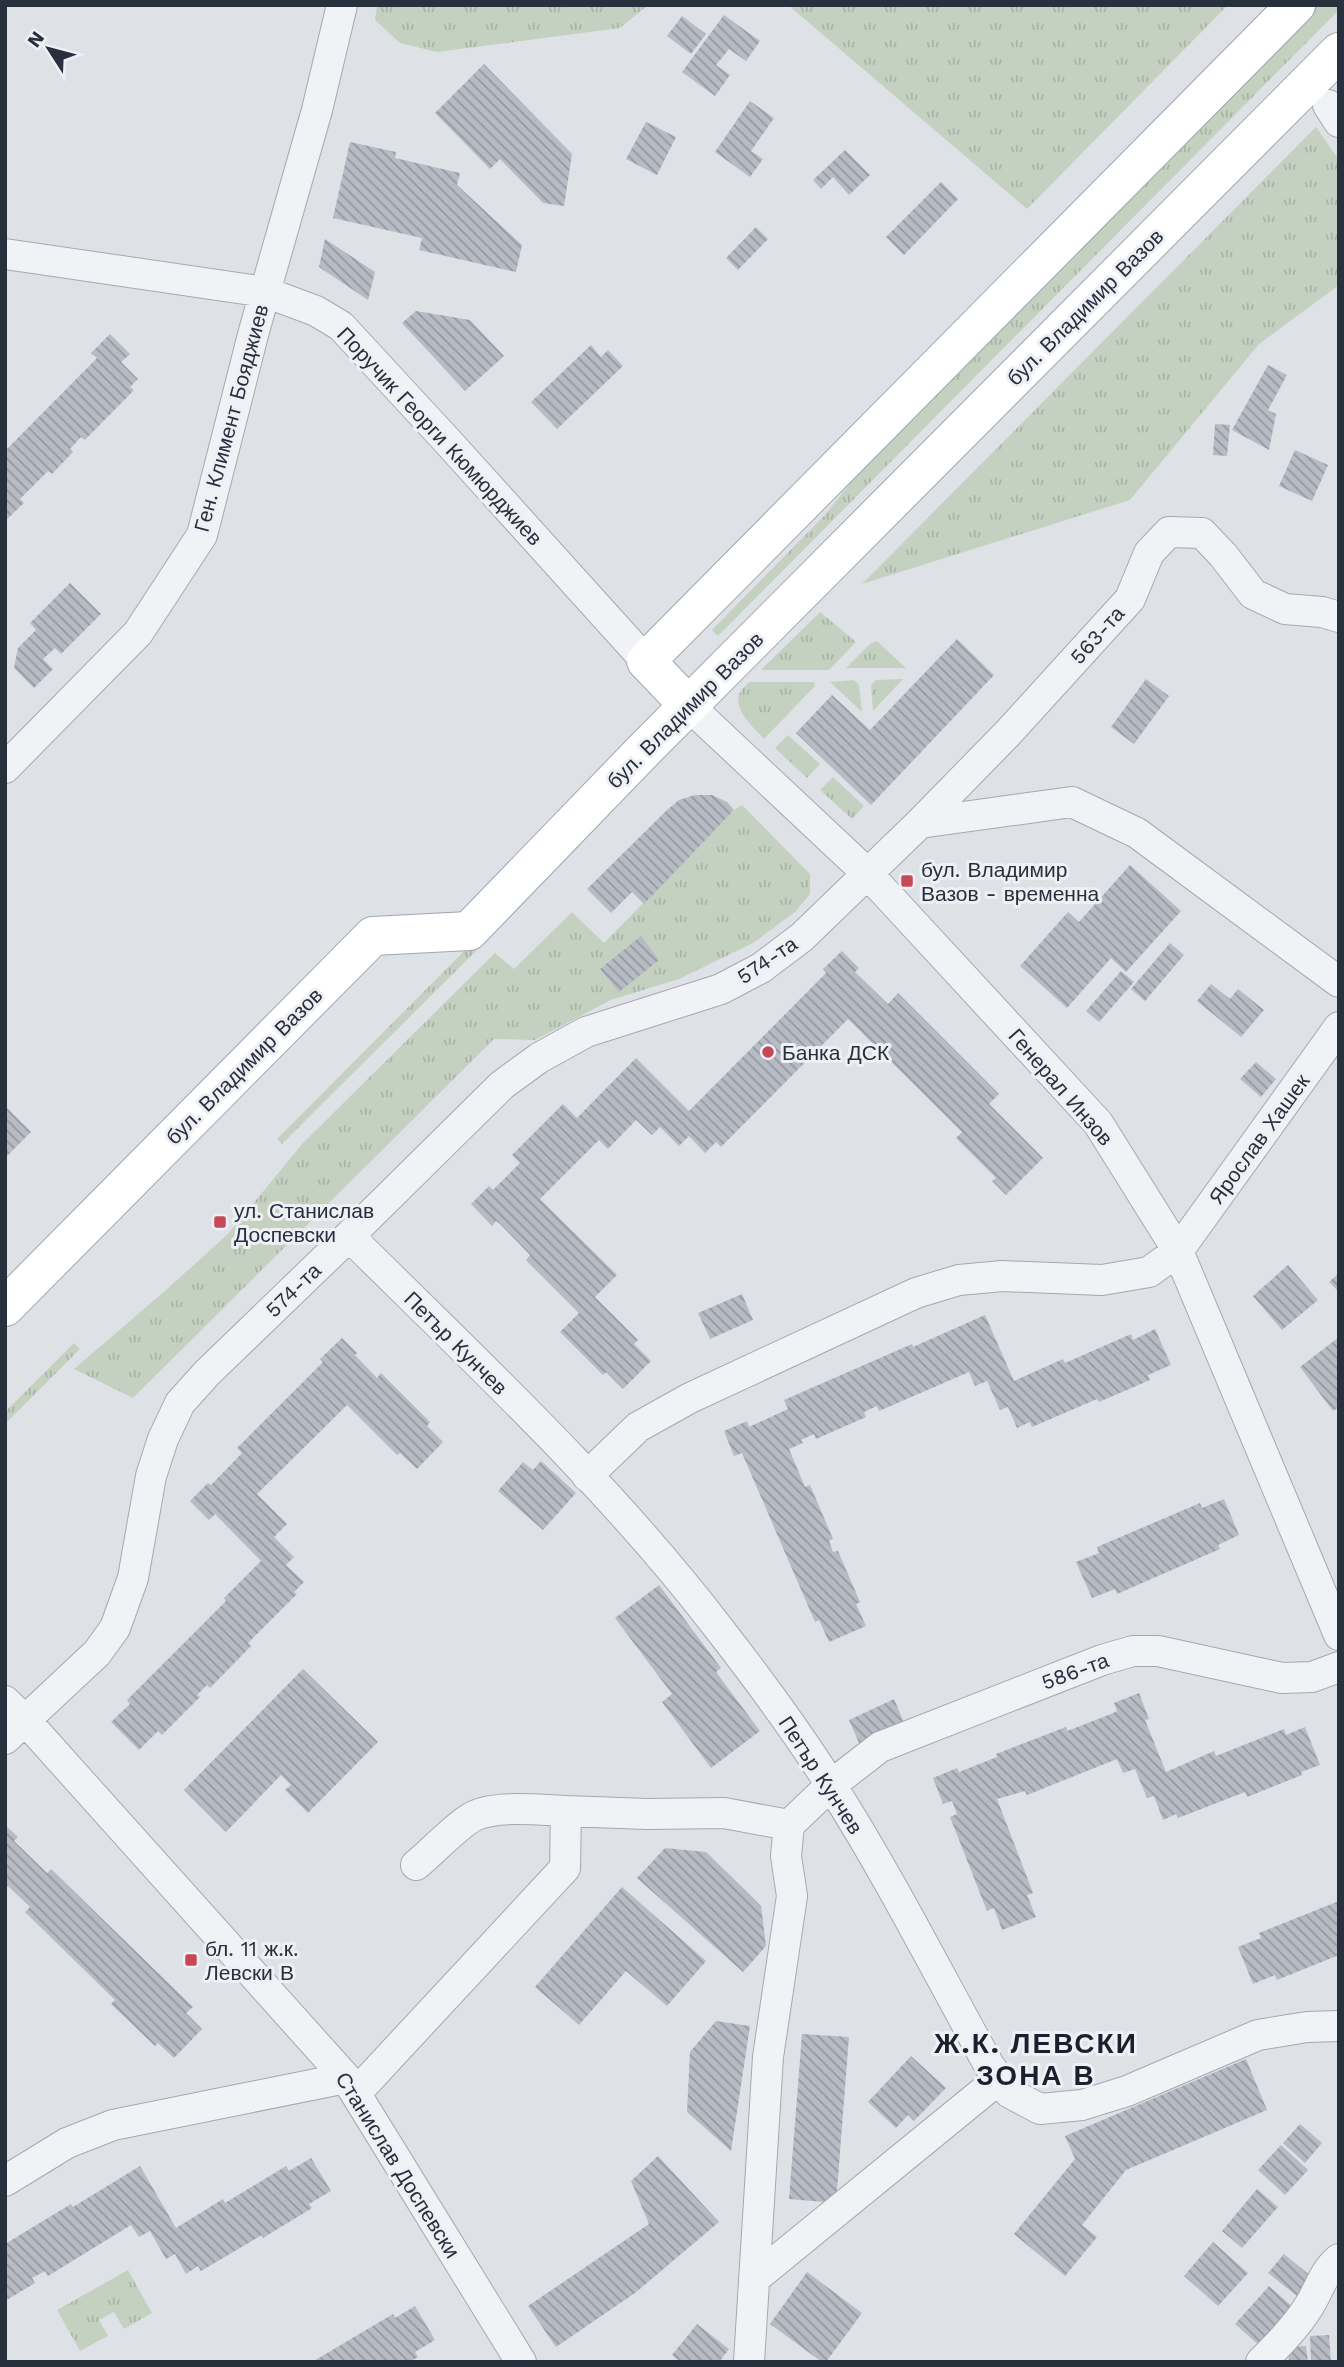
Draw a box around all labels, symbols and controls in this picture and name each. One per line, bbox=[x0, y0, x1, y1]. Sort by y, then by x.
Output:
north arrow bbox=[14, 14, 84, 84]
text: N bbox=[22, 27, 49, 52]
street label: бул. Владимир Вазов bbox=[1001, 223, 1169, 391]
street label: Ген. Климент Бояджиев bbox=[189, 302, 273, 534]
street label: Поручик Георги Кюмюрджиев bbox=[332, 322, 548, 550]
street label: 563-та bbox=[1065, 601, 1130, 669]
street label: бул. Владимир Вазов bbox=[601, 626, 769, 794]
place label: бул. Владимир Вазов - временна bbox=[921, 857, 1100, 906]
marker: бул. Владимир Вазов - временна bbox=[899, 873, 915, 889]
street label: 574-та bbox=[732, 931, 802, 989]
street label: бул. Владимир Вазов bbox=[160, 982, 328, 1150]
street label: Генерал Инзов bbox=[1003, 1023, 1119, 1151]
place label: Банка ДСК bbox=[782, 1040, 890, 1065]
marker: Банка ДСК bbox=[760, 1044, 776, 1060]
street label: Ярослав Хашек bbox=[1203, 1068, 1315, 1209]
place label: ул. Станислав Доспевски bbox=[234, 1198, 374, 1247]
marker: ул. Станислав Доспевски bbox=[212, 1214, 228, 1230]
street label: 574-та bbox=[260, 1257, 326, 1322]
street label: Петър Кунчев bbox=[399, 1286, 513, 1400]
street label: 586-та bbox=[1038, 1647, 1112, 1695]
street label: Петър Кунчев bbox=[774, 1711, 868, 1839]
place label: бл. 11 ж.к. Левски В bbox=[205, 1936, 299, 1985]
marker: бл. 11 ж.к. Левски В bbox=[183, 1952, 199, 1968]
district label: Ж.К. ЛЕВСКИ ЗОНА В bbox=[933, 2027, 1138, 2092]
street label: Станислав Доспевски bbox=[331, 2067, 465, 2263]

